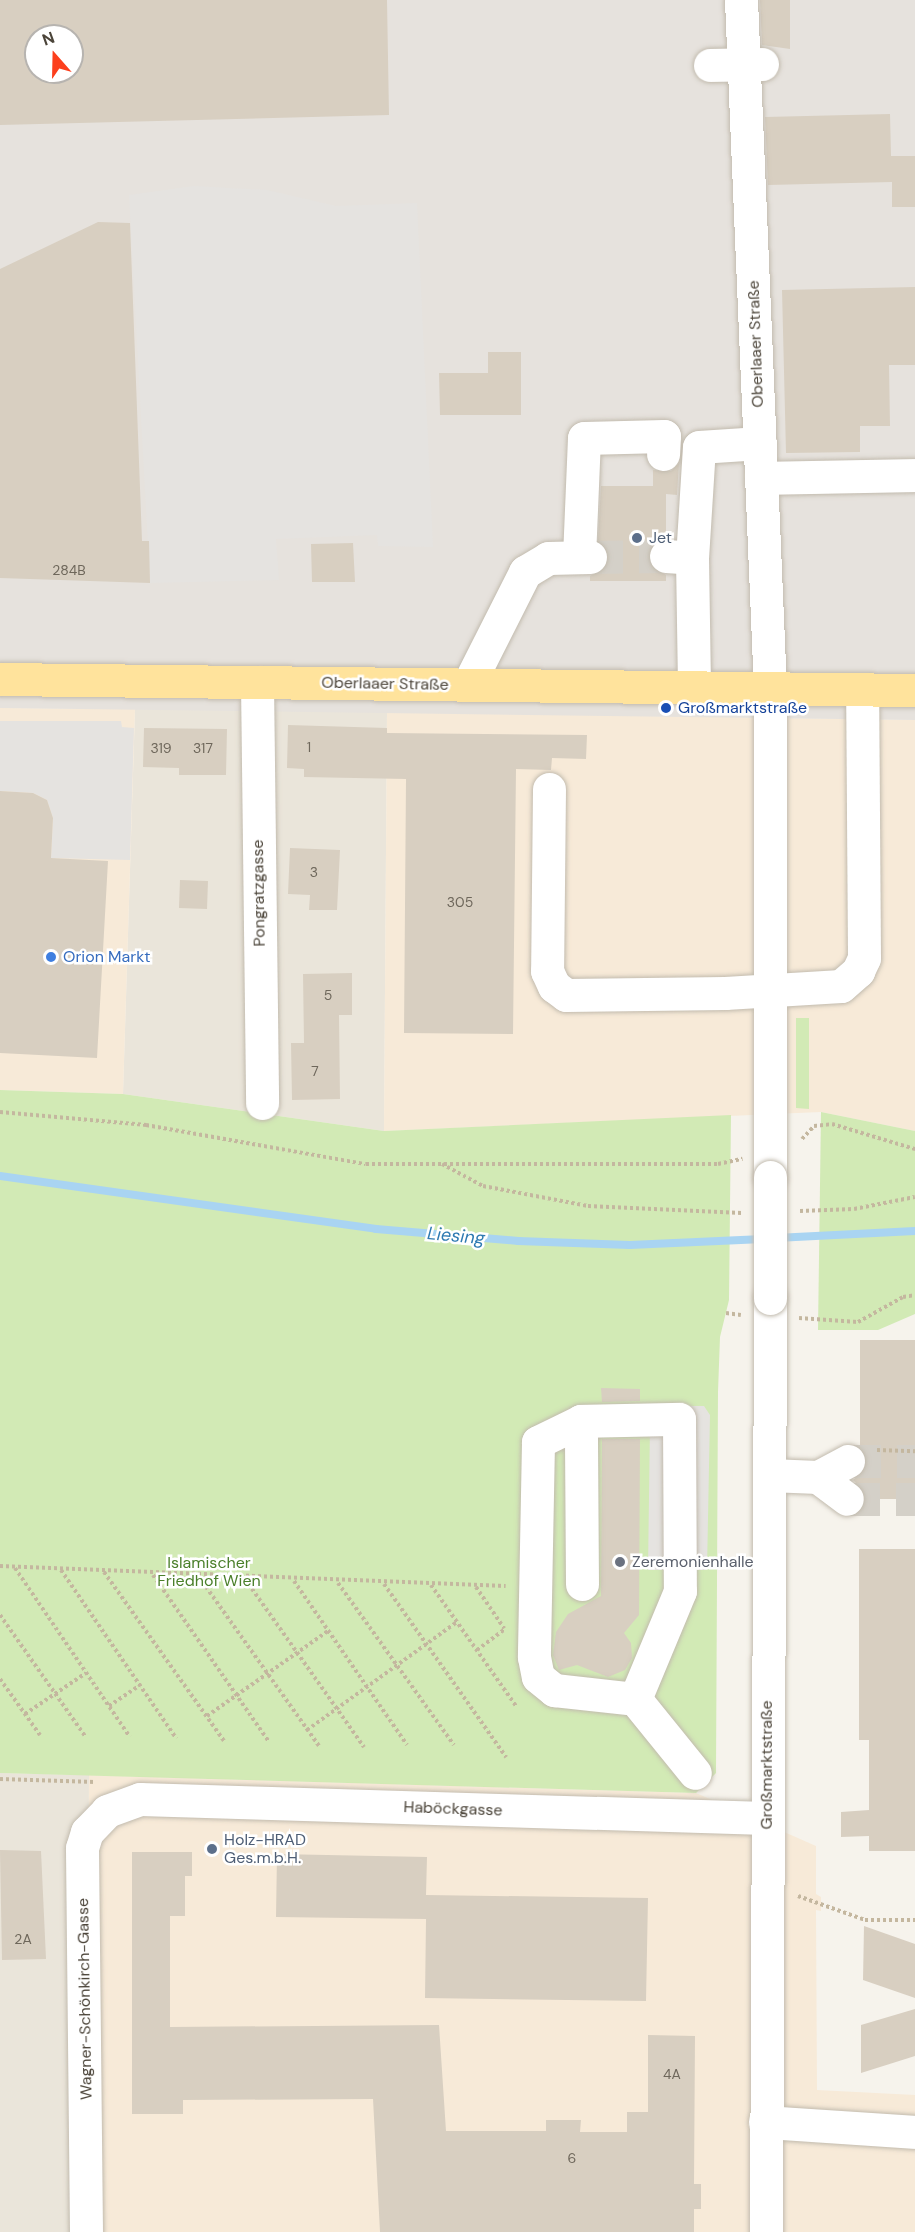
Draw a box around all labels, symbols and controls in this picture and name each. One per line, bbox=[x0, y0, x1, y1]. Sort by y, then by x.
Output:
north arrow bbox=[24, 24, 84, 84]
text: N bbox=[39, 27, 57, 50]
street label: Oberlaaer Straße bbox=[744, 280, 768, 408]
place label: Jet bbox=[649, 528, 672, 548]
marker: Jet bbox=[630, 531, 644, 545]
house number: 284B bbox=[52, 562, 86, 578]
street label: Oberlaaer Straße bbox=[321, 673, 449, 695]
place label: Großmarktstraße bbox=[678, 698, 807, 718]
marker: Großmarktstraße bbox=[659, 701, 673, 715]
house number: 1 bbox=[307, 739, 311, 755]
house number: 319 bbox=[150, 740, 172, 756]
house number: 317 bbox=[193, 740, 213, 756]
street label: Pongratzgasse bbox=[248, 839, 270, 947]
house number: 3 bbox=[310, 864, 318, 880]
house number: 305 bbox=[447, 894, 473, 910]
place label: Orion Markt bbox=[63, 947, 150, 967]
marker: Orion Markt bbox=[44, 950, 58, 964]
house number: 5 bbox=[324, 987, 332, 1003]
house number: 7 bbox=[311, 1063, 319, 1079]
water label: Liesing bbox=[426, 1223, 486, 1249]
place label: Zeremonienhalle bbox=[632, 1552, 754, 1572]
park label: Islamischer Friedhof Wien bbox=[157, 1553, 261, 1591]
marker: Zeremonienhalle bbox=[613, 1555, 627, 1569]
street label: Großmarktstraße bbox=[757, 1700, 777, 1830]
street label: Haböckgasse bbox=[403, 1798, 503, 1820]
place label: Holz-HRAD Ges.m.b.H. bbox=[224, 1830, 306, 1868]
marker: Holz-HRAD Ges.m.b.H. bbox=[205, 1842, 219, 1856]
street label: Wagner-Schönkirch-Gasse bbox=[74, 1898, 96, 2100]
house number: 2A bbox=[14, 1931, 32, 1947]
house number: 4A bbox=[663, 2066, 681, 2082]
house number: 6 bbox=[568, 2150, 576, 2166]

